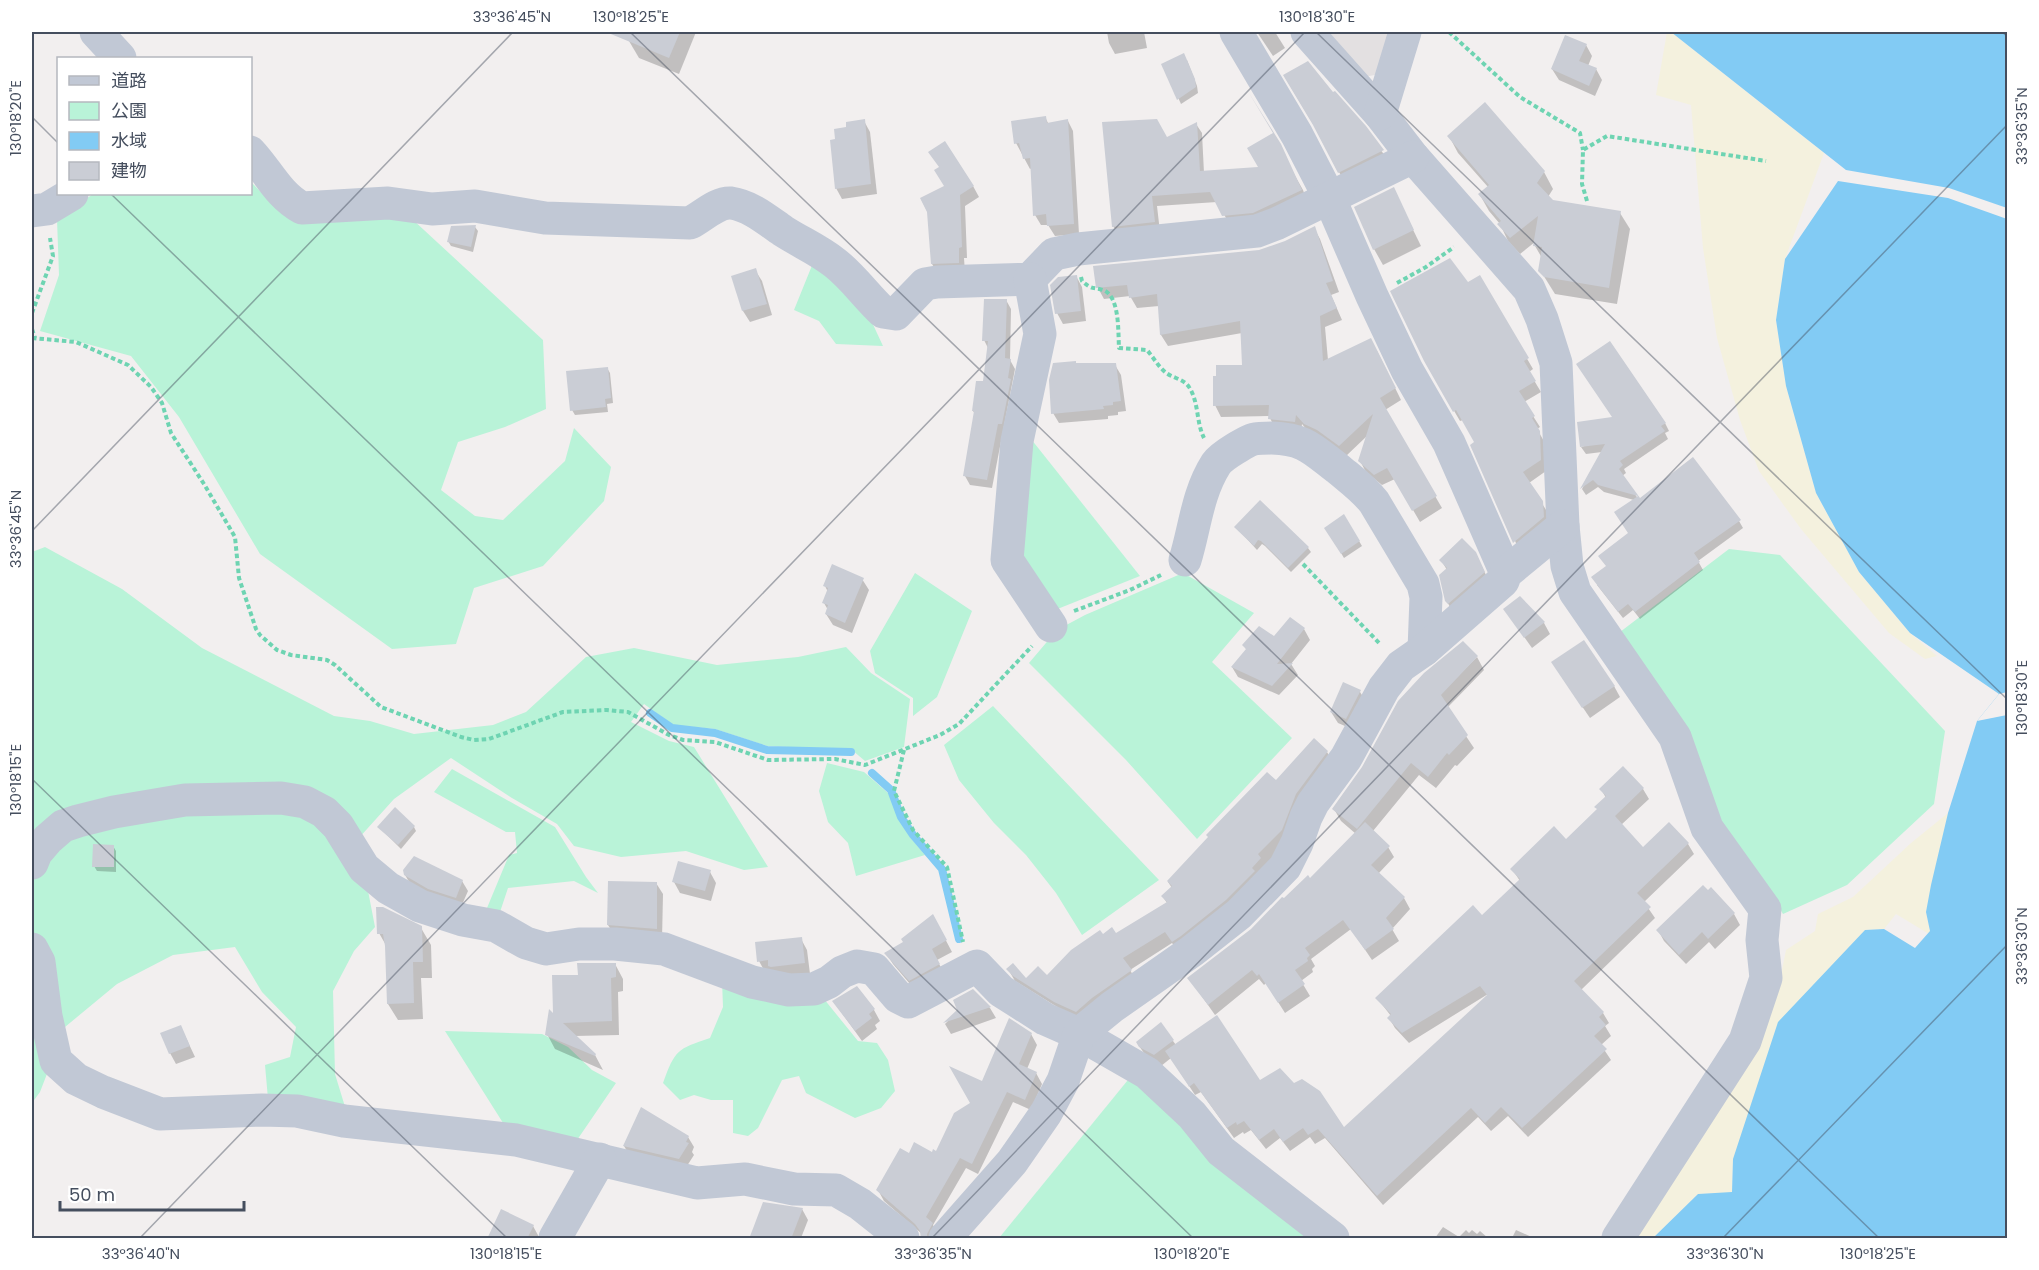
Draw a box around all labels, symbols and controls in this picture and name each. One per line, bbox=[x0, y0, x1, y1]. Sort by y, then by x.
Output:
text: 33°36'45"N bbox=[473, 6, 551, 27]
text: 130°18'25"E bbox=[593, 6, 669, 27]
text: 130°18'30"E bbox=[1279, 6, 1355, 27]
legend bbox=[57, 57, 252, 195]
text: 道路 bbox=[111, 68, 147, 93]
text: 130°18'20"E bbox=[5, 80, 26, 156]
text: 33°36'35"N bbox=[2011, 87, 2032, 165]
text: 公園 bbox=[111, 98, 147, 123]
text: 水域 bbox=[111, 128, 147, 153]
text: 建物 bbox=[111, 158, 147, 183]
text: 33°36'45"N bbox=[5, 490, 26, 568]
text: 130°18'30"E bbox=[2011, 660, 2032, 736]
text: 130°18'15"E bbox=[5, 744, 26, 816]
text: 33°36'30"N bbox=[2011, 907, 2032, 985]
scale bar bbox=[60, 1174, 244, 1212]
text: 50 m bbox=[69, 1182, 115, 1207]
text: 33°36'40"N bbox=[102, 1243, 180, 1264]
text: 130°18'15"E bbox=[470, 1243, 542, 1264]
text: 33°36'35"N bbox=[894, 1243, 972, 1264]
text: 130°18'20"E bbox=[1154, 1243, 1230, 1264]
text: 33°36'30"N bbox=[1686, 1243, 1764, 1264]
text: 130°18'25"E bbox=[1840, 1243, 1916, 1264]

